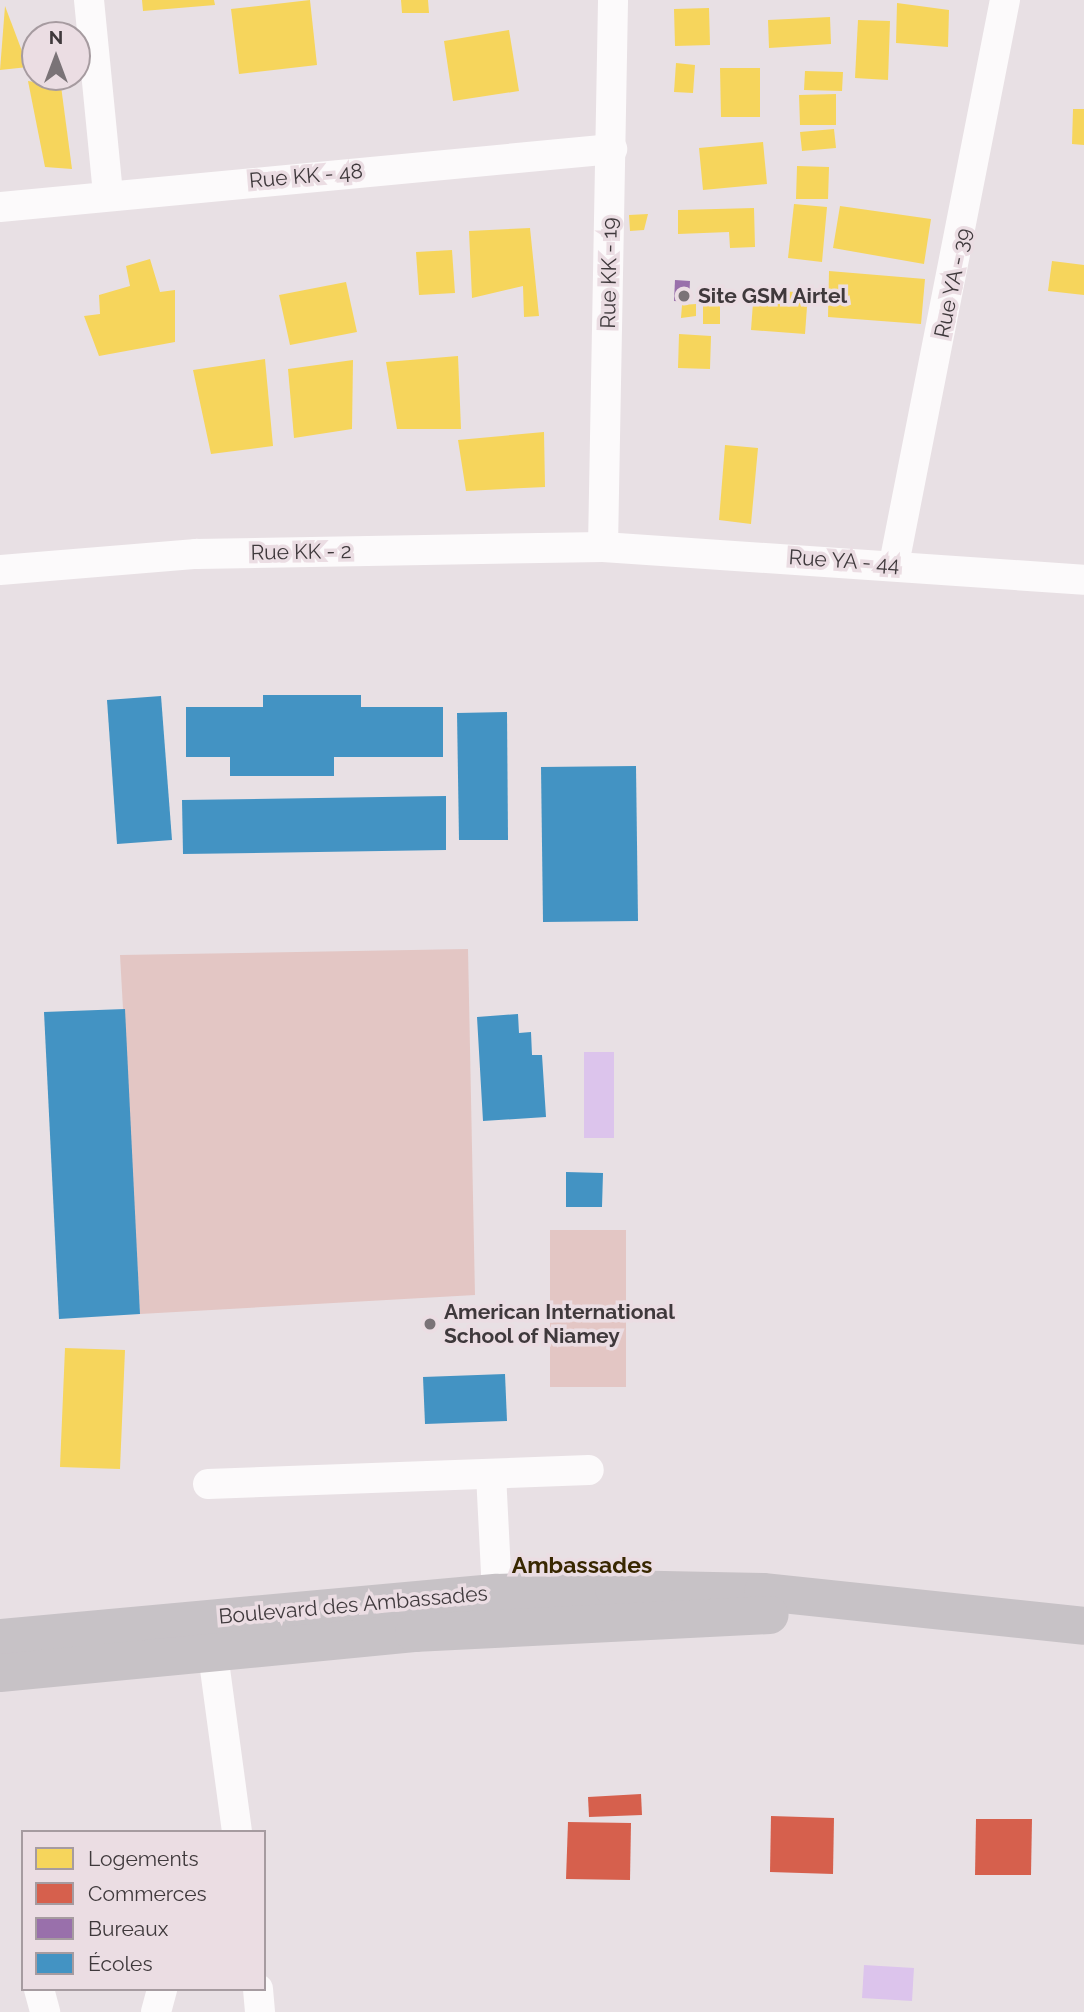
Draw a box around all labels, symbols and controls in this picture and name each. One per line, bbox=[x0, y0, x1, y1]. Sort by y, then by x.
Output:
north arrow bbox=[21, 21, 91, 91]
text: N bbox=[49, 26, 63, 48]
street label: Rue KK - 48 bbox=[248, 158, 364, 194]
street label: Rue KK - 19 bbox=[595, 217, 623, 329]
street label: Rue YA - 39 bbox=[929, 225, 977, 341]
place label: Site GSM Airtel bbox=[698, 283, 848, 309]
marker: Site GSM Airtel bbox=[676, 288, 692, 304]
street label: Rue KK - 2 bbox=[250, 539, 352, 565]
street label: Rue YA - 44 bbox=[787, 545, 901, 577]
place label: American International School of Niamey bbox=[444, 1299, 675, 1349]
marker: American International School of Niamey bbox=[422, 1316, 438, 1332]
district label: Ambassades bbox=[512, 1551, 652, 1579]
street label: Boulevard des Ambassades bbox=[217, 1581, 489, 1629]
legend bbox=[21, 1830, 266, 1991]
text: Logements bbox=[88, 1846, 199, 1871]
text: Commerces bbox=[88, 1881, 207, 1906]
text: Bureaux bbox=[88, 1916, 168, 1941]
text: Écoles bbox=[88, 1951, 153, 1976]

